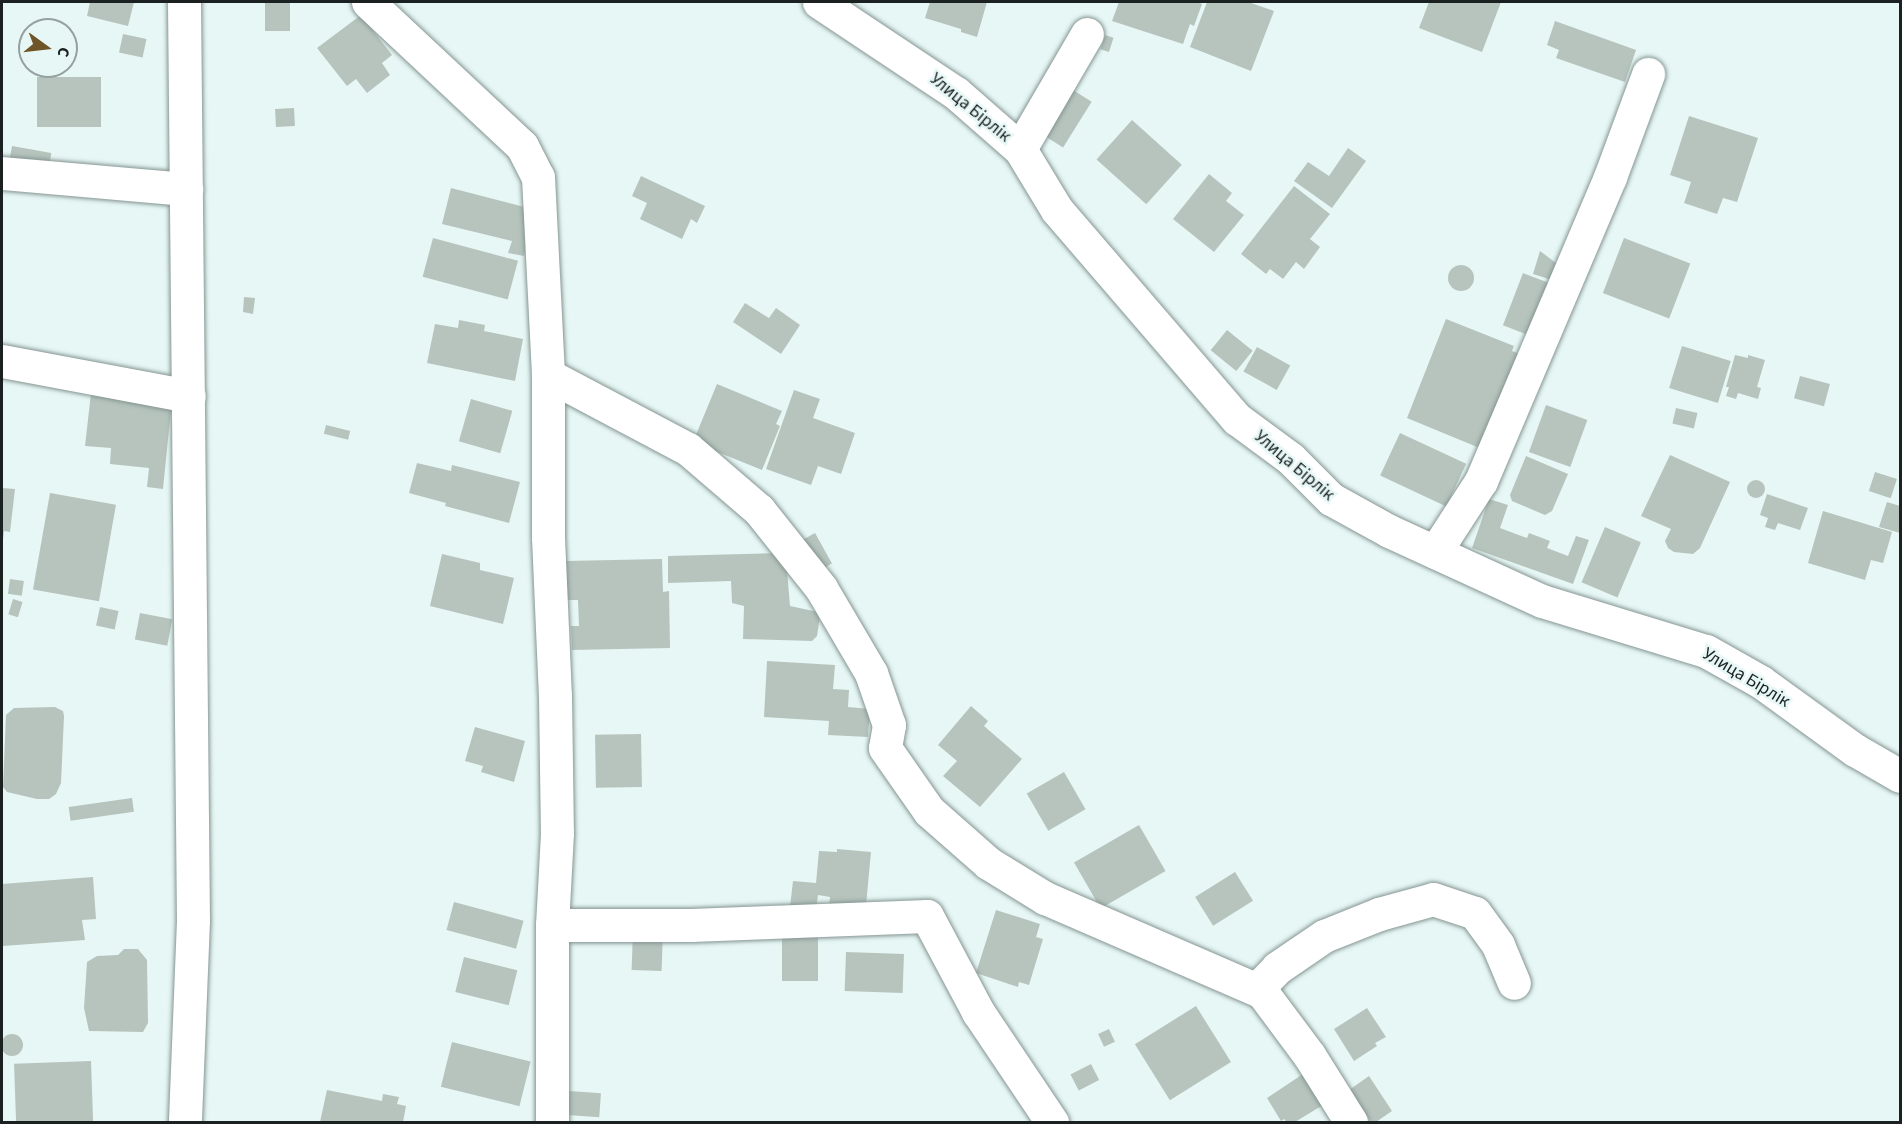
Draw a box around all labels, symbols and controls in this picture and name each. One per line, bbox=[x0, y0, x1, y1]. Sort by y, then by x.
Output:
north arrow bbox=[18, 18, 78, 78]
text: С bbox=[52, 45, 75, 59]
street label: Улица Бірлік bbox=[925, 69, 1015, 147]
street label: Улица Бірлік bbox=[1249, 426, 1339, 506]
street label: Улица Бірлік bbox=[1698, 643, 1794, 713]

